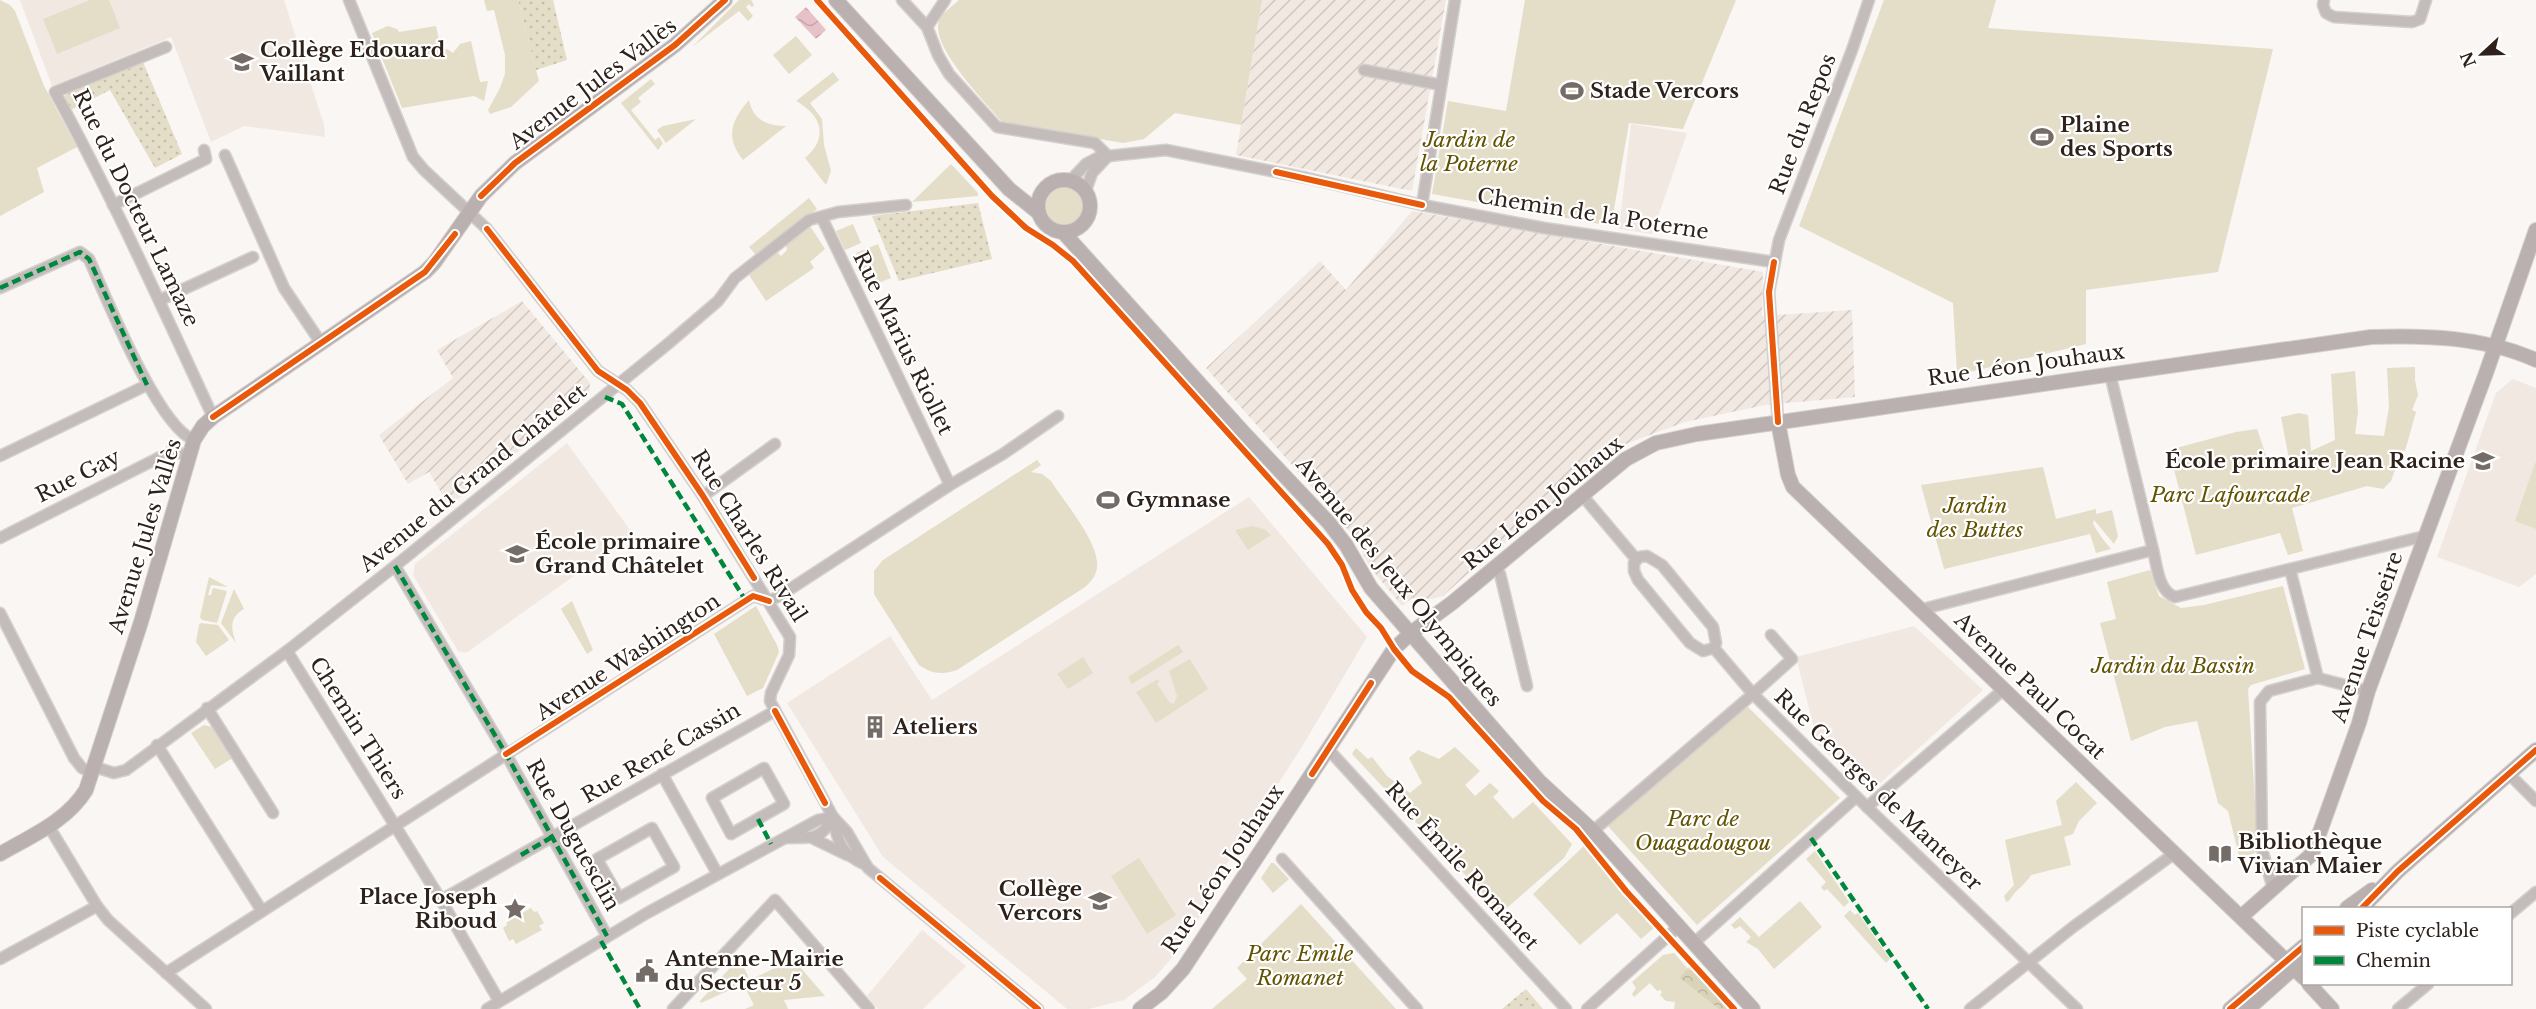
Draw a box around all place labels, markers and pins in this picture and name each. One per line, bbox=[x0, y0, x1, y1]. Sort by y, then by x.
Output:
place label: Collège Edouard Vaillant bbox=[259, 37, 446, 87]
school or university icon: Collège Edouard Vaillant bbox=[229, 49, 255, 75]
sports icon: Stade Vercors bbox=[1559, 78, 1585, 104]
place label: Stade Vercors bbox=[1590, 78, 1739, 104]
place label: Plaine des Sports bbox=[2060, 112, 2173, 162]
sports icon: Plaine des Sports bbox=[2029, 124, 2055, 150]
place label: École primaire Jean Racine bbox=[2165, 448, 2465, 474]
school or university icon: École primaire Jean Racine bbox=[2470, 448, 2496, 474]
sports icon: Gymnase bbox=[1095, 487, 1121, 513]
place label: Gymnase bbox=[1126, 487, 1230, 513]
place label: École primaire Grand Châtelet bbox=[535, 529, 704, 579]
school or university icon: École primaire Grand Châtelet bbox=[504, 541, 530, 567]
building icon: Ateliers bbox=[862, 714, 888, 740]
place label: Ateliers bbox=[892, 714, 978, 740]
place label: Bibliothèque Vivian Maier bbox=[2237, 829, 2383, 879]
library icon: Bibliothèque Vivian Maier bbox=[2207, 841, 2233, 867]
place label: Collège Vercors bbox=[997, 876, 1082, 926]
place label: Place Joseph Riboud bbox=[359, 884, 497, 934]
school or university icon: Collège Vercors bbox=[1087, 888, 1113, 914]
place icon: Place Joseph Riboud bbox=[502, 896, 528, 922]
place label: Antenne-Mairie du Secteur 5 bbox=[664, 946, 844, 996]
public building icon: Antenne-Mairie du Secteur 5 bbox=[634, 958, 660, 984]

